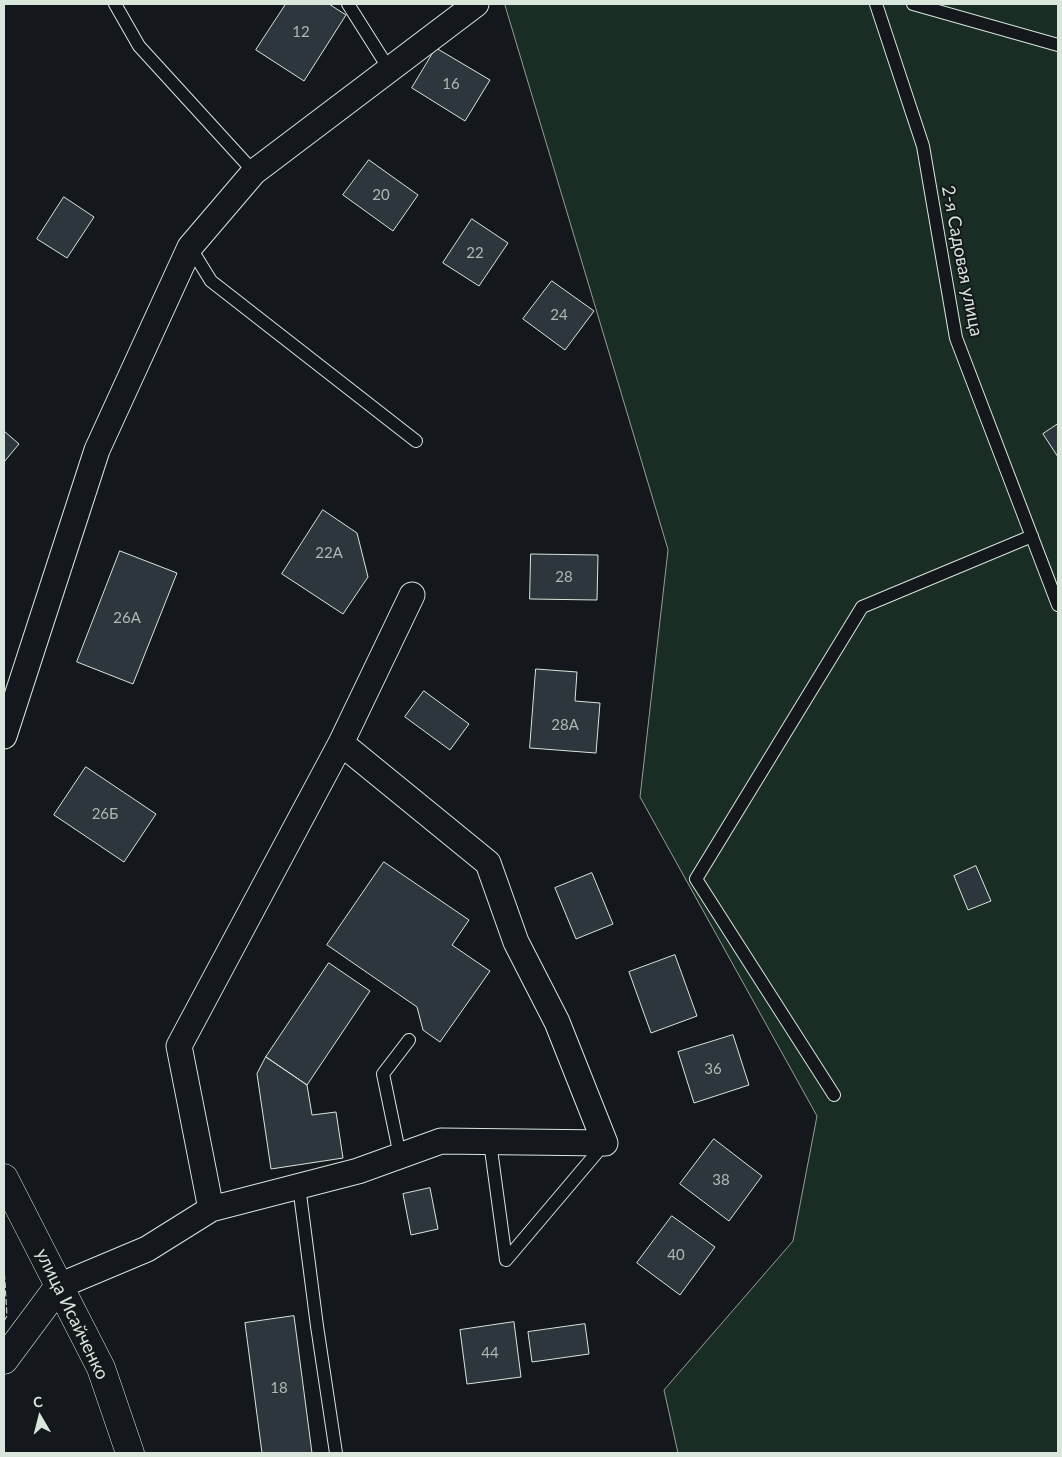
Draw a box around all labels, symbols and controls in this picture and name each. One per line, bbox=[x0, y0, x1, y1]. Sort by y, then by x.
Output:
house number: 12 bbox=[292, 23, 310, 41]
house number: 16 bbox=[442, 75, 460, 93]
street label: 2-я Садовая улица bbox=[937, 184, 987, 338]
house number: 20 bbox=[372, 186, 390, 204]
house number: 22 bbox=[466, 244, 484, 262]
house number: 24 bbox=[550, 306, 568, 324]
house number: 22А bbox=[315, 544, 343, 562]
house number: 28 bbox=[555, 568, 573, 586]
house number: 26А bbox=[113, 609, 141, 627]
house number: 28А bbox=[551, 716, 579, 734]
house number: 26Б bbox=[92, 805, 118, 823]
house number: 36 bbox=[704, 1060, 722, 1078]
house number: 38 bbox=[712, 1171, 730, 1189]
street label: улица Исайченко bbox=[31, 1245, 113, 1383]
house number: 40 bbox=[667, 1246, 685, 1264]
house number: 44 bbox=[481, 1344, 499, 1362]
house number: 18 bbox=[270, 1379, 288, 1397]
north arrow bbox=[15, 1392, 65, 1442]
text: С bbox=[32, 1393, 44, 1411]

